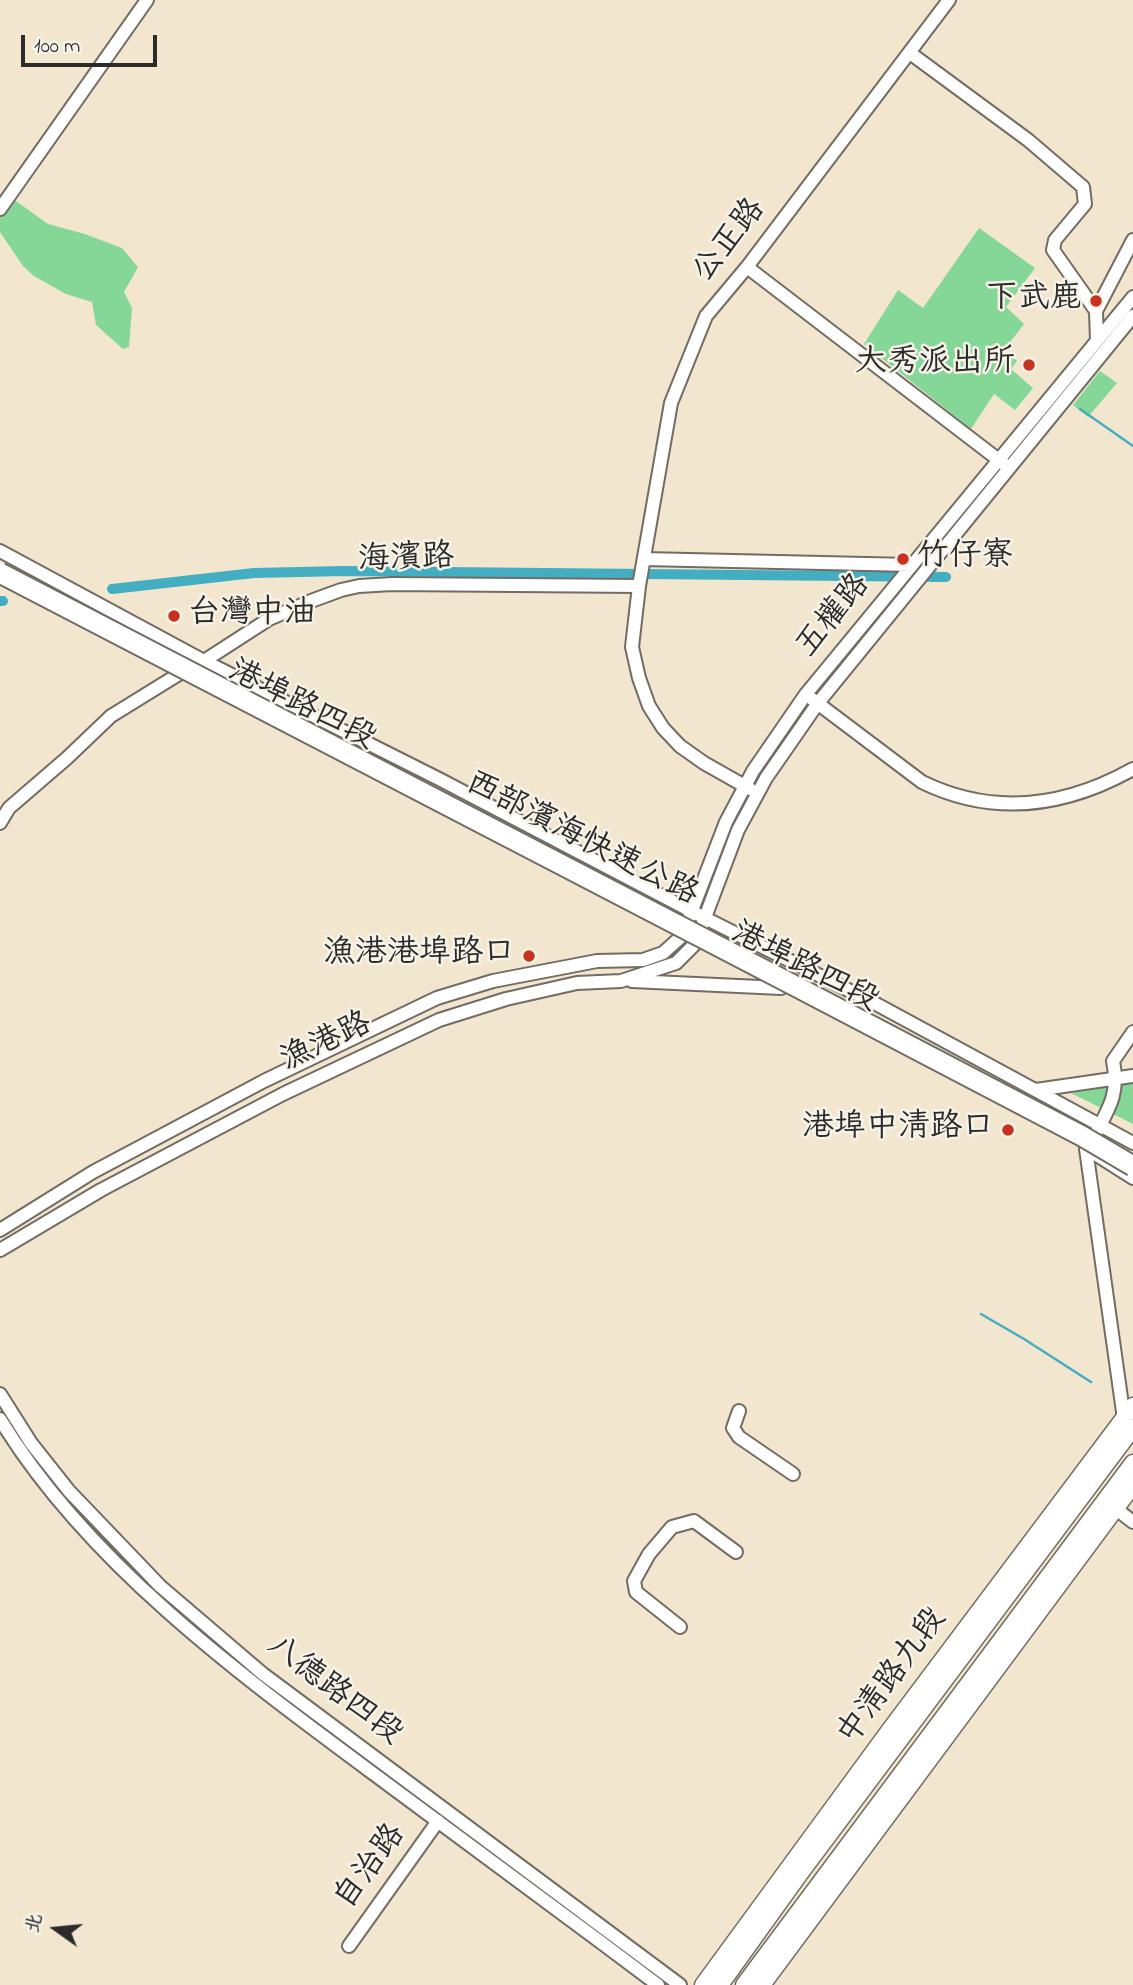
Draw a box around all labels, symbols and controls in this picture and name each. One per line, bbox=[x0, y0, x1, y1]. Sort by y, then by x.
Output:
scale bar bbox=[24, 21, 161, 65]
text: 100 m bbox=[34, 32, 80, 62]
street label: 公正路 bbox=[686, 192, 776, 292]
place label: 下武鹿 bbox=[986, 282, 1082, 320]
marker: 下武鹿 bbox=[1088, 293, 1104, 309]
place label: 大秀派出所 bbox=[855, 346, 1015, 384]
marker: 大秀派出所 bbox=[1021, 357, 1037, 373]
street label: 海濱路 bbox=[357, 540, 455, 582]
place label: 竹仔寮 bbox=[917, 540, 1013, 578]
marker: 竹仔寮 bbox=[895, 551, 911, 567]
street label: 五權路 bbox=[790, 568, 880, 666]
place label: 台灣中油 bbox=[188, 597, 316, 635]
marker: 台灣中油 bbox=[166, 608, 182, 624]
street label: 港埠路四段 bbox=[221, 654, 381, 760]
street label: 西部濱海快速公路 bbox=[458, 766, 704, 916]
street label: 港埠路四段 bbox=[724, 916, 884, 1022]
place label: 漁港港埠路口 bbox=[323, 937, 515, 975]
marker: 漁港港埠路口 bbox=[521, 948, 537, 964]
street label: 漁港路 bbox=[275, 1006, 379, 1082]
place label: 港埠中清路口 bbox=[802, 1111, 994, 1149]
marker: 港埠中清路口 bbox=[1000, 1122, 1016, 1138]
street label: 中清路九段 bbox=[831, 1602, 957, 1754]
street label: 八德路四段 bbox=[258, 1629, 408, 1755]
street label: 自治路 bbox=[328, 1818, 416, 1918]
north arrow bbox=[21, 1894, 91, 1964]
text: 北 bbox=[20, 1911, 51, 1936]

